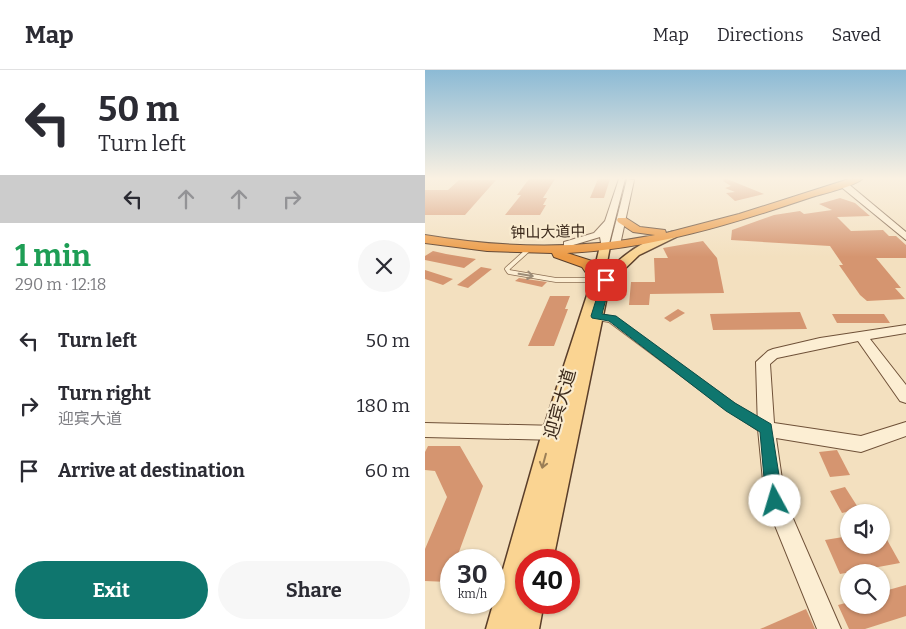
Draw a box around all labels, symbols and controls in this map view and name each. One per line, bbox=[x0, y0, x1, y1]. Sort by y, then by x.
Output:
text: Map bbox=[25, 21, 74, 49]
text: Map bbox=[653, 24, 689, 46]
text: Directions bbox=[717, 24, 804, 46]
text: Saved bbox=[832, 24, 881, 46]
text: 50 m bbox=[98, 88, 179, 130]
icon: left bbox=[15, 90, 80, 155]
text: Turn left bbox=[98, 130, 186, 157]
icon: left bbox=[119, 185, 147, 213]
icon: ahead bbox=[172, 185, 200, 213]
icon: ahead bbox=[225, 185, 253, 213]
icon: right bbox=[278, 185, 306, 213]
street label: 钟山大道中 bbox=[510, 222, 586, 242]
text: 1 min bbox=[15, 238, 91, 274]
button: close bbox=[358, 240, 410, 292]
pin bbox=[585, 259, 627, 301]
icon: arrive bbox=[592, 266, 620, 294]
one-way arrow bbox=[518, 270, 534, 280]
text: 290 m · 12:18 bbox=[15, 275, 106, 294]
icon: left bbox=[15, 327, 43, 355]
text: Turn left bbox=[58, 329, 137, 352]
text: 50 m bbox=[366, 329, 410, 352]
street label: 迎宾大道 bbox=[540, 366, 580, 442]
text: Turn right bbox=[58, 382, 151, 405]
icon: right bbox=[15, 392, 43, 420]
text: 180 m bbox=[357, 394, 410, 417]
text: 迎宾大道 bbox=[58, 409, 122, 428]
one-way arrow bbox=[539, 453, 548, 469]
icon: arrive bbox=[15, 457, 43, 485]
text: Arrive at destination bbox=[58, 459, 245, 482]
text: 60 m bbox=[365, 459, 410, 482]
position arrow bbox=[748, 474, 800, 526]
map controls bbox=[840, 504, 890, 614]
button: sound bbox=[840, 504, 890, 554]
speed limit sign: 40 bbox=[515, 549, 580, 614]
text: 30 bbox=[457, 560, 488, 590]
button: Exit bbox=[15, 561, 208, 619]
button: Share bbox=[218, 561, 410, 619]
button: search bbox=[840, 564, 890, 614]
text: km/h bbox=[458, 587, 487, 601]

